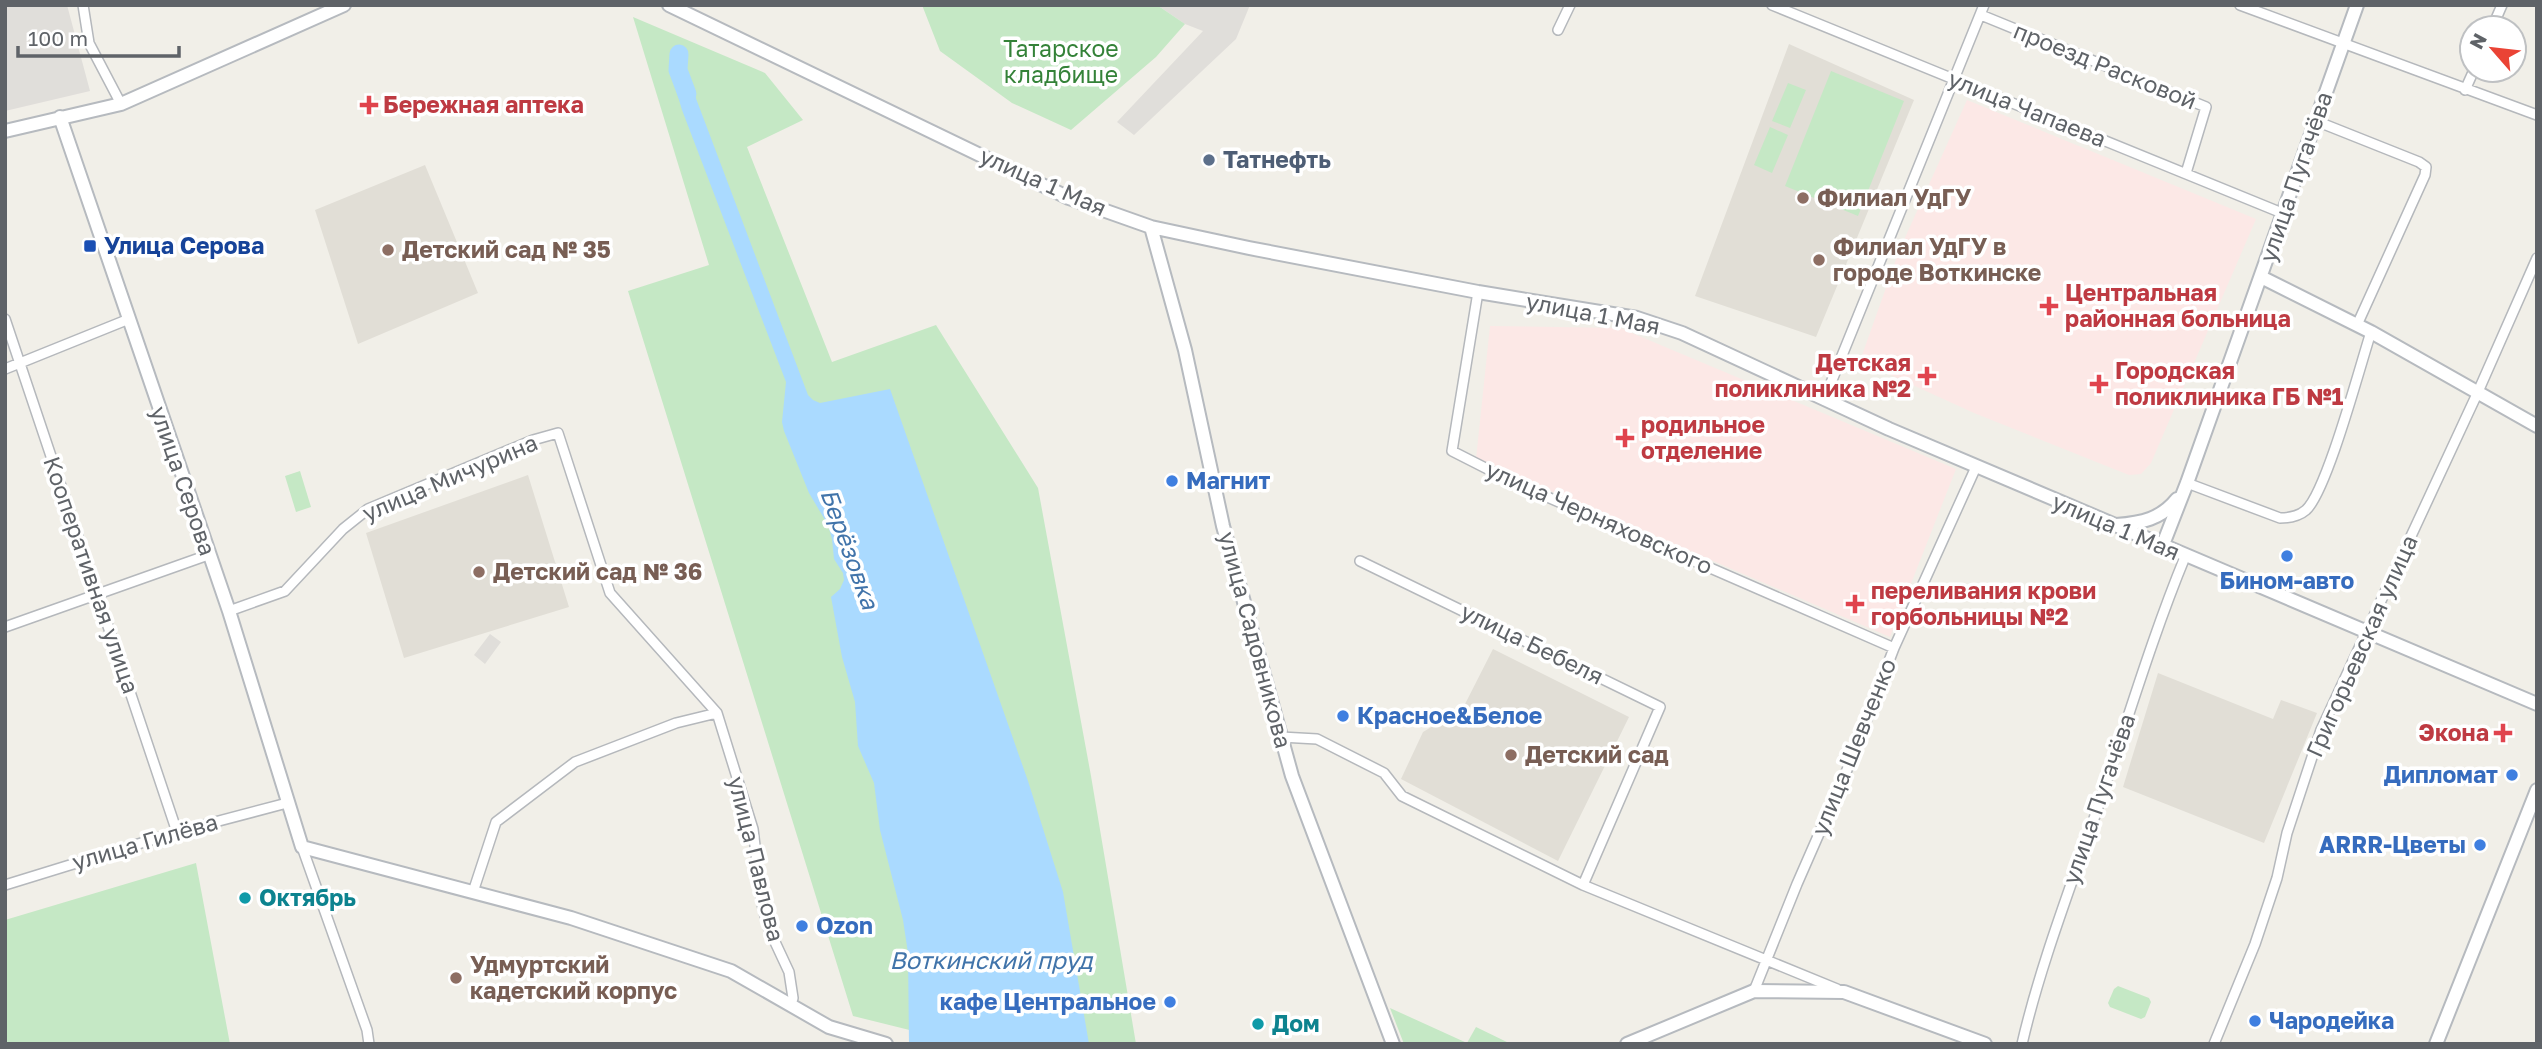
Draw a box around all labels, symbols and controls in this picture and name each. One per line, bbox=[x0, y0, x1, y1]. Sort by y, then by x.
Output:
scale bar bbox=[18, 14, 178, 58]
north arrow bbox=[2458, 14, 2528, 84]
street label: проезд Расковой bbox=[2010, 16, 2201, 115]
text: 100 m bbox=[28, 25, 88, 51]
text: N bbox=[2464, 29, 2491, 53]
park label: Татарское кладбище bbox=[1003, 34, 1119, 88]
street label: улица Чапаева bbox=[1944, 64, 2110, 152]
street label: улица Пугачёва bbox=[2253, 88, 2337, 266]
place label: Бережная аптека bbox=[383, 90, 584, 118]
marker: Бережная аптека bbox=[361, 97, 377, 113]
street label: улица 1 Мая bbox=[976, 141, 1111, 222]
place label: Татнефть bbox=[1223, 145, 1331, 173]
marker: Татнефть bbox=[1201, 152, 1217, 168]
place label: Филиал УдГУ bbox=[1817, 183, 1972, 211]
marker: Филиал УдГУ bbox=[1795, 190, 1811, 206]
place label: Улица Серова bbox=[104, 231, 264, 259]
place label: Филиал УдГУ в городе Воткинске bbox=[1833, 232, 2041, 286]
place label: Детский сад № 35 bbox=[402, 235, 611, 263]
marker: Улица Серова bbox=[82, 238, 98, 254]
marker: Детский сад № 35 bbox=[380, 242, 396, 258]
marker: Филиал УдГУ в городе Воткинске bbox=[1811, 252, 1827, 268]
place label: Центральная районная больница bbox=[2065, 278, 2291, 332]
street label: улица 1 Мая bbox=[1524, 286, 1663, 340]
marker: Центральная районная больница bbox=[2039, 296, 2059, 316]
place label: Детская поликлиника №2 bbox=[1715, 348, 1911, 402]
place label: Городская поликлиника ГБ №1 bbox=[2115, 356, 2344, 410]
marker: Детская поликлиника №2 bbox=[1917, 366, 1937, 386]
marker: Городская поликлиника ГБ №1 bbox=[2089, 374, 2109, 394]
street label: улица Серова bbox=[145, 402, 223, 559]
place label: родильное отделение bbox=[1641, 410, 1765, 464]
street label: улица Мичурина bbox=[358, 428, 542, 527]
marker: родильное отделение bbox=[1615, 428, 1635, 448]
street label: Кооперативная улица bbox=[38, 452, 146, 697]
street label: улица Черняховского bbox=[1482, 454, 1717, 580]
place label: Магнит bbox=[1186, 466, 1270, 494]
marker: Магнит bbox=[1164, 473, 1180, 489]
water label: Берёзовка bbox=[815, 484, 886, 614]
street label: улица 1 Мая bbox=[2048, 487, 2184, 566]
street label: улица Садовникова bbox=[1214, 528, 1298, 751]
street label: Григорьевская улица bbox=[2299, 530, 2423, 761]
marker: Бином-авто bbox=[2279, 548, 2295, 564]
place label: Детский сад № 36 bbox=[493, 557, 702, 585]
marker: Детский сад № 36 bbox=[471, 564, 487, 580]
place label: Бином-авто bbox=[2220, 566, 2355, 594]
place label: переливания крови горбольницы №2 bbox=[1871, 576, 2096, 630]
marker: переливания крови горбольницы №2 bbox=[1845, 594, 1865, 614]
street label: улица Бебеля bbox=[1457, 597, 1608, 690]
street label: улица Шевченко bbox=[1805, 654, 1901, 839]
place label: Красное&Белое bbox=[1357, 701, 1542, 729]
marker: Красное&Белое bbox=[1335, 708, 1351, 724]
street label: улица Пугачёва bbox=[2056, 710, 2140, 888]
place label: Экона bbox=[2419, 718, 2489, 746]
marker: Экона bbox=[2495, 725, 2511, 741]
place label: Детский сад bbox=[1525, 740, 1669, 768]
marker: Детский сад bbox=[1503, 747, 1519, 763]
place label: Дипломат bbox=[2384, 760, 2498, 788]
marker: Дипломат bbox=[2504, 767, 2520, 783]
street label: улица Павлова bbox=[723, 773, 791, 944]
street label: улица Гилёва bbox=[69, 807, 221, 875]
place label: ARRR-Цветы bbox=[2319, 830, 2466, 858]
marker: ARRR-Цветы bbox=[2472, 837, 2488, 853]
place label: Октябрь bbox=[259, 883, 356, 911]
marker: Октябрь bbox=[237, 890, 253, 906]
place label: Ozon bbox=[816, 911, 873, 939]
marker: Ozon bbox=[794, 918, 810, 934]
water label: Воткинский пруд bbox=[889, 945, 1094, 975]
place label: Удмуртский кадетский корпус bbox=[470, 950, 677, 1004]
marker: Удмуртский кадетский корпус bbox=[448, 970, 464, 986]
place label: кафе Центральное bbox=[940, 987, 1156, 1015]
marker: кафе Центральное bbox=[1162, 994, 1178, 1010]
place label: Чародейка bbox=[2269, 1006, 2394, 1034]
place label: Дом bbox=[1272, 1009, 1320, 1037]
marker: Чародейка bbox=[2247, 1013, 2263, 1029]
marker: Дом bbox=[1250, 1016, 1266, 1032]

